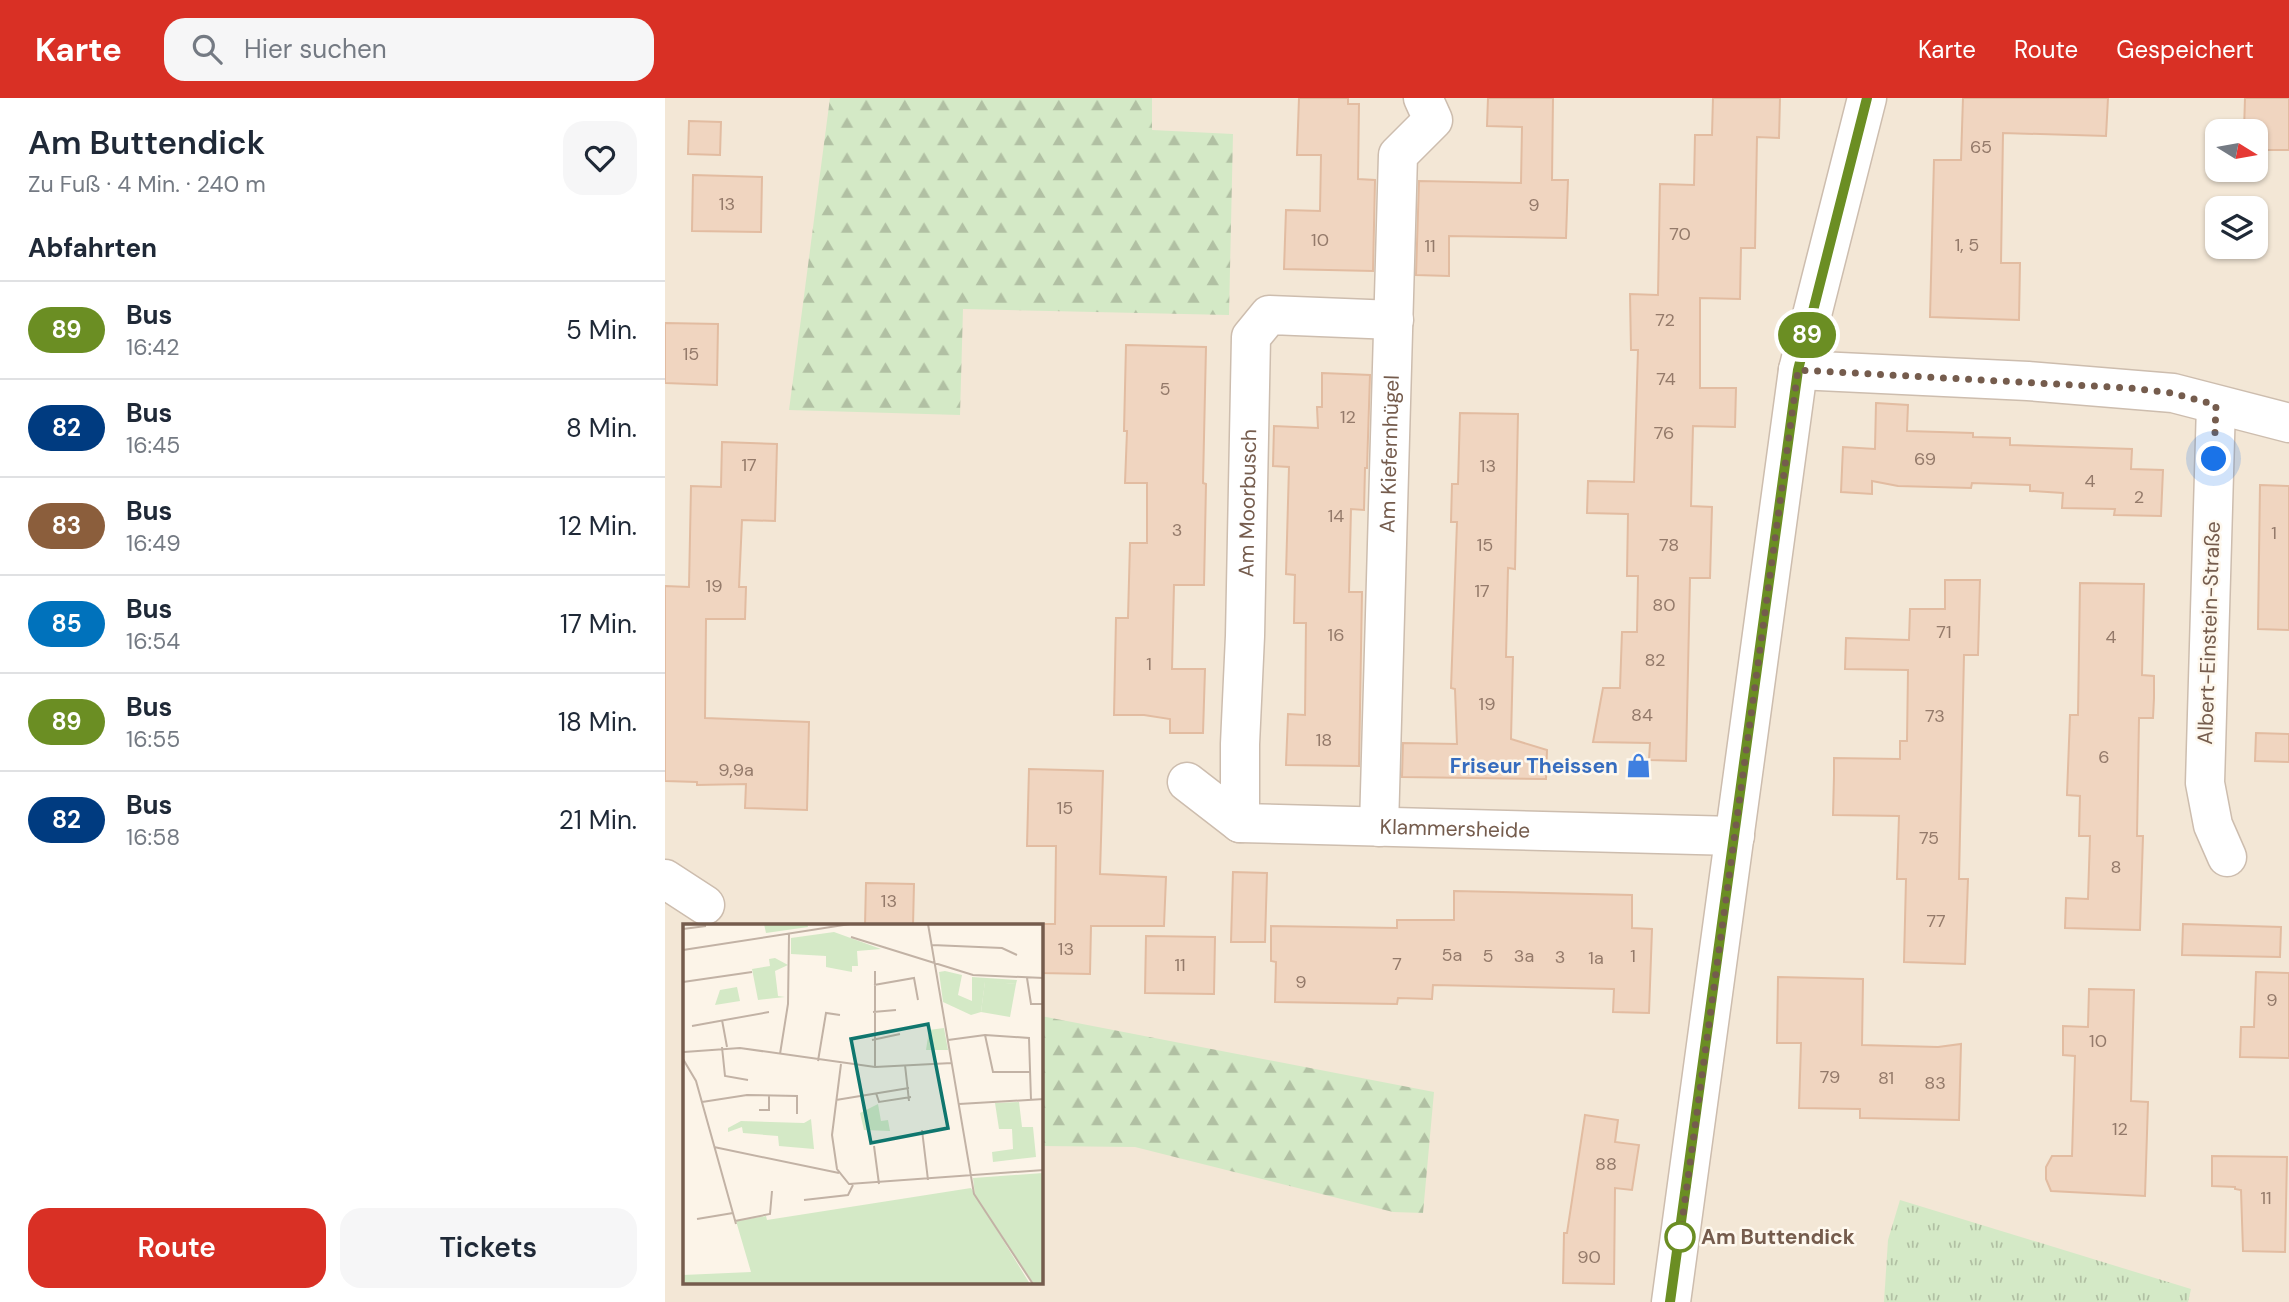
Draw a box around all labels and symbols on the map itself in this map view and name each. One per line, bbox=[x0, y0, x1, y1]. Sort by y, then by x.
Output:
north arrow bbox=[2205, 119, 2268, 182]
house number: 65 bbox=[1970, 135, 1992, 159]
house number: 13 bbox=[719, 192, 735, 216]
house number: 9 bbox=[1528, 193, 1540, 217]
house number: 70 bbox=[1669, 222, 1691, 246]
house number: 10 bbox=[1311, 228, 1329, 252]
house number: 1, 5 bbox=[1955, 233, 1979, 257]
house number: 11 bbox=[1424, 234, 1436, 258]
house number: 72 bbox=[1655, 308, 1675, 332]
line badge: 89 bbox=[1775, 312, 1839, 358]
house number: 15 bbox=[683, 342, 699, 366]
house number: 74 bbox=[1656, 367, 1676, 391]
street label: Am Kiefernhügel bbox=[1373, 375, 1406, 534]
house number: 5 bbox=[1160, 377, 1170, 401]
house number: 12 bbox=[1340, 405, 1356, 429]
house number: 76 bbox=[1654, 421, 1674, 445]
street label: Am Moorbusch bbox=[1232, 429, 1263, 578]
your location bbox=[2196, 441, 2231, 476]
house number: 69 bbox=[1914, 447, 1936, 471]
house number: 17 bbox=[741, 453, 757, 477]
house number: 13 bbox=[1480, 454, 1496, 478]
house number: 4 bbox=[2085, 469, 2096, 493]
house number: 2 bbox=[2134, 485, 2144, 509]
house number: 14 bbox=[1328, 504, 1344, 528]
house number: 3 bbox=[1172, 518, 1182, 542]
street label: Albert-Einstein-Straße bbox=[2191, 521, 2227, 745]
house number: 1 bbox=[2271, 521, 2277, 545]
house number: 15 bbox=[1477, 533, 1493, 557]
house number: 78 bbox=[1659, 533, 1679, 557]
house number: 19 bbox=[706, 574, 722, 598]
house number: 17 bbox=[1474, 579, 1490, 603]
house number: 80 bbox=[1652, 593, 1676, 617]
house number: 71 bbox=[1936, 620, 1952, 644]
house number: 16 bbox=[1328, 623, 1344, 647]
house number: 4 bbox=[2106, 625, 2117, 649]
house number: 82 bbox=[1644, 648, 1666, 672]
house number: 1 bbox=[1146, 652, 1152, 676]
house number: 19 bbox=[1479, 692, 1495, 716]
house number: 84 bbox=[1631, 703, 1653, 727]
house number: 73 bbox=[1925, 704, 1945, 728]
house number: 18 bbox=[1316, 728, 1332, 752]
house number: 6 bbox=[2098, 745, 2110, 769]
place label: Friseur Theissen bbox=[1450, 752, 1618, 780]
shop icon: Friseur Theissen bbox=[1624, 752, 1652, 780]
house number: 9,9a bbox=[718, 758, 754, 782]
house number: 15 bbox=[1057, 796, 1073, 820]
street label: Klammersheide bbox=[1379, 813, 1530, 845]
house number: 75 bbox=[1919, 826, 1939, 850]
house number: 8 bbox=[2111, 855, 2121, 879]
house number: 13 bbox=[881, 889, 897, 913]
house number: 77 bbox=[1926, 909, 1946, 933]
inset map bbox=[683, 924, 1043, 1284]
house number: 13 bbox=[1058, 937, 1074, 961]
house number: 5a bbox=[1442, 943, 1462, 967]
house number: 5 bbox=[1483, 944, 1493, 968]
house number: 3a bbox=[1514, 944, 1534, 968]
house number: 1 bbox=[1630, 944, 1636, 968]
house number: 3 bbox=[1555, 945, 1565, 969]
house number: 1a bbox=[1588, 946, 1604, 970]
house number: 7 bbox=[1392, 952, 1402, 976]
house number: 11 bbox=[1174, 953, 1186, 977]
house number: 9 bbox=[1295, 970, 1307, 994]
house number: 9 bbox=[2266, 988, 2278, 1012]
house number: 10 bbox=[2089, 1029, 2107, 1053]
house number: 79 bbox=[1820, 1065, 1840, 1089]
house number: 81 bbox=[1878, 1066, 1894, 1090]
house number: 83 bbox=[1924, 1071, 1946, 1095]
house number: 12 bbox=[2112, 1117, 2128, 1141]
house number: 88 bbox=[1595, 1152, 1617, 1176]
house number: 11 bbox=[2260, 1186, 2272, 1210]
marker: Am Buttendick bbox=[1665, 1222, 1695, 1252]
place label: Am Buttendick bbox=[1701, 1223, 1855, 1251]
house number: 90 bbox=[1577, 1245, 1601, 1269]

